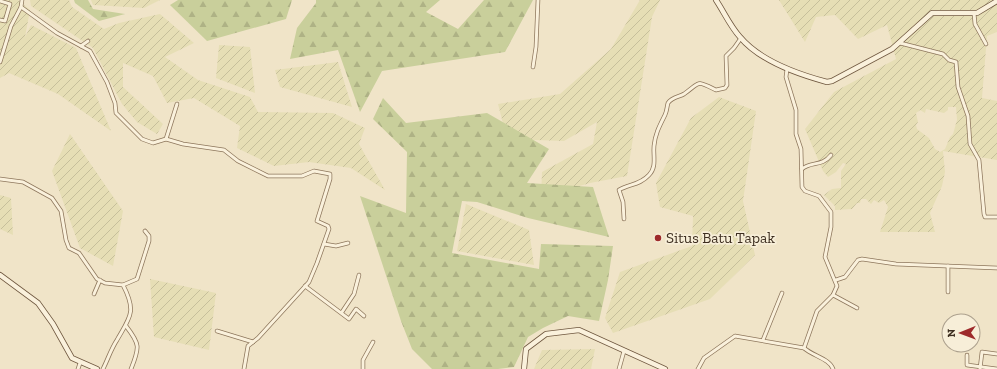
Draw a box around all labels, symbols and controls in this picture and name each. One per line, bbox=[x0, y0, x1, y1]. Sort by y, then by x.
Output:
place label: Situs Batu Tapak bbox=[666, 229, 775, 247]
marker: Situs Batu Tapak bbox=[653, 233, 663, 243]
north arrow bbox=[941, 313, 981, 353]
text: N bbox=[945, 328, 958, 337]

